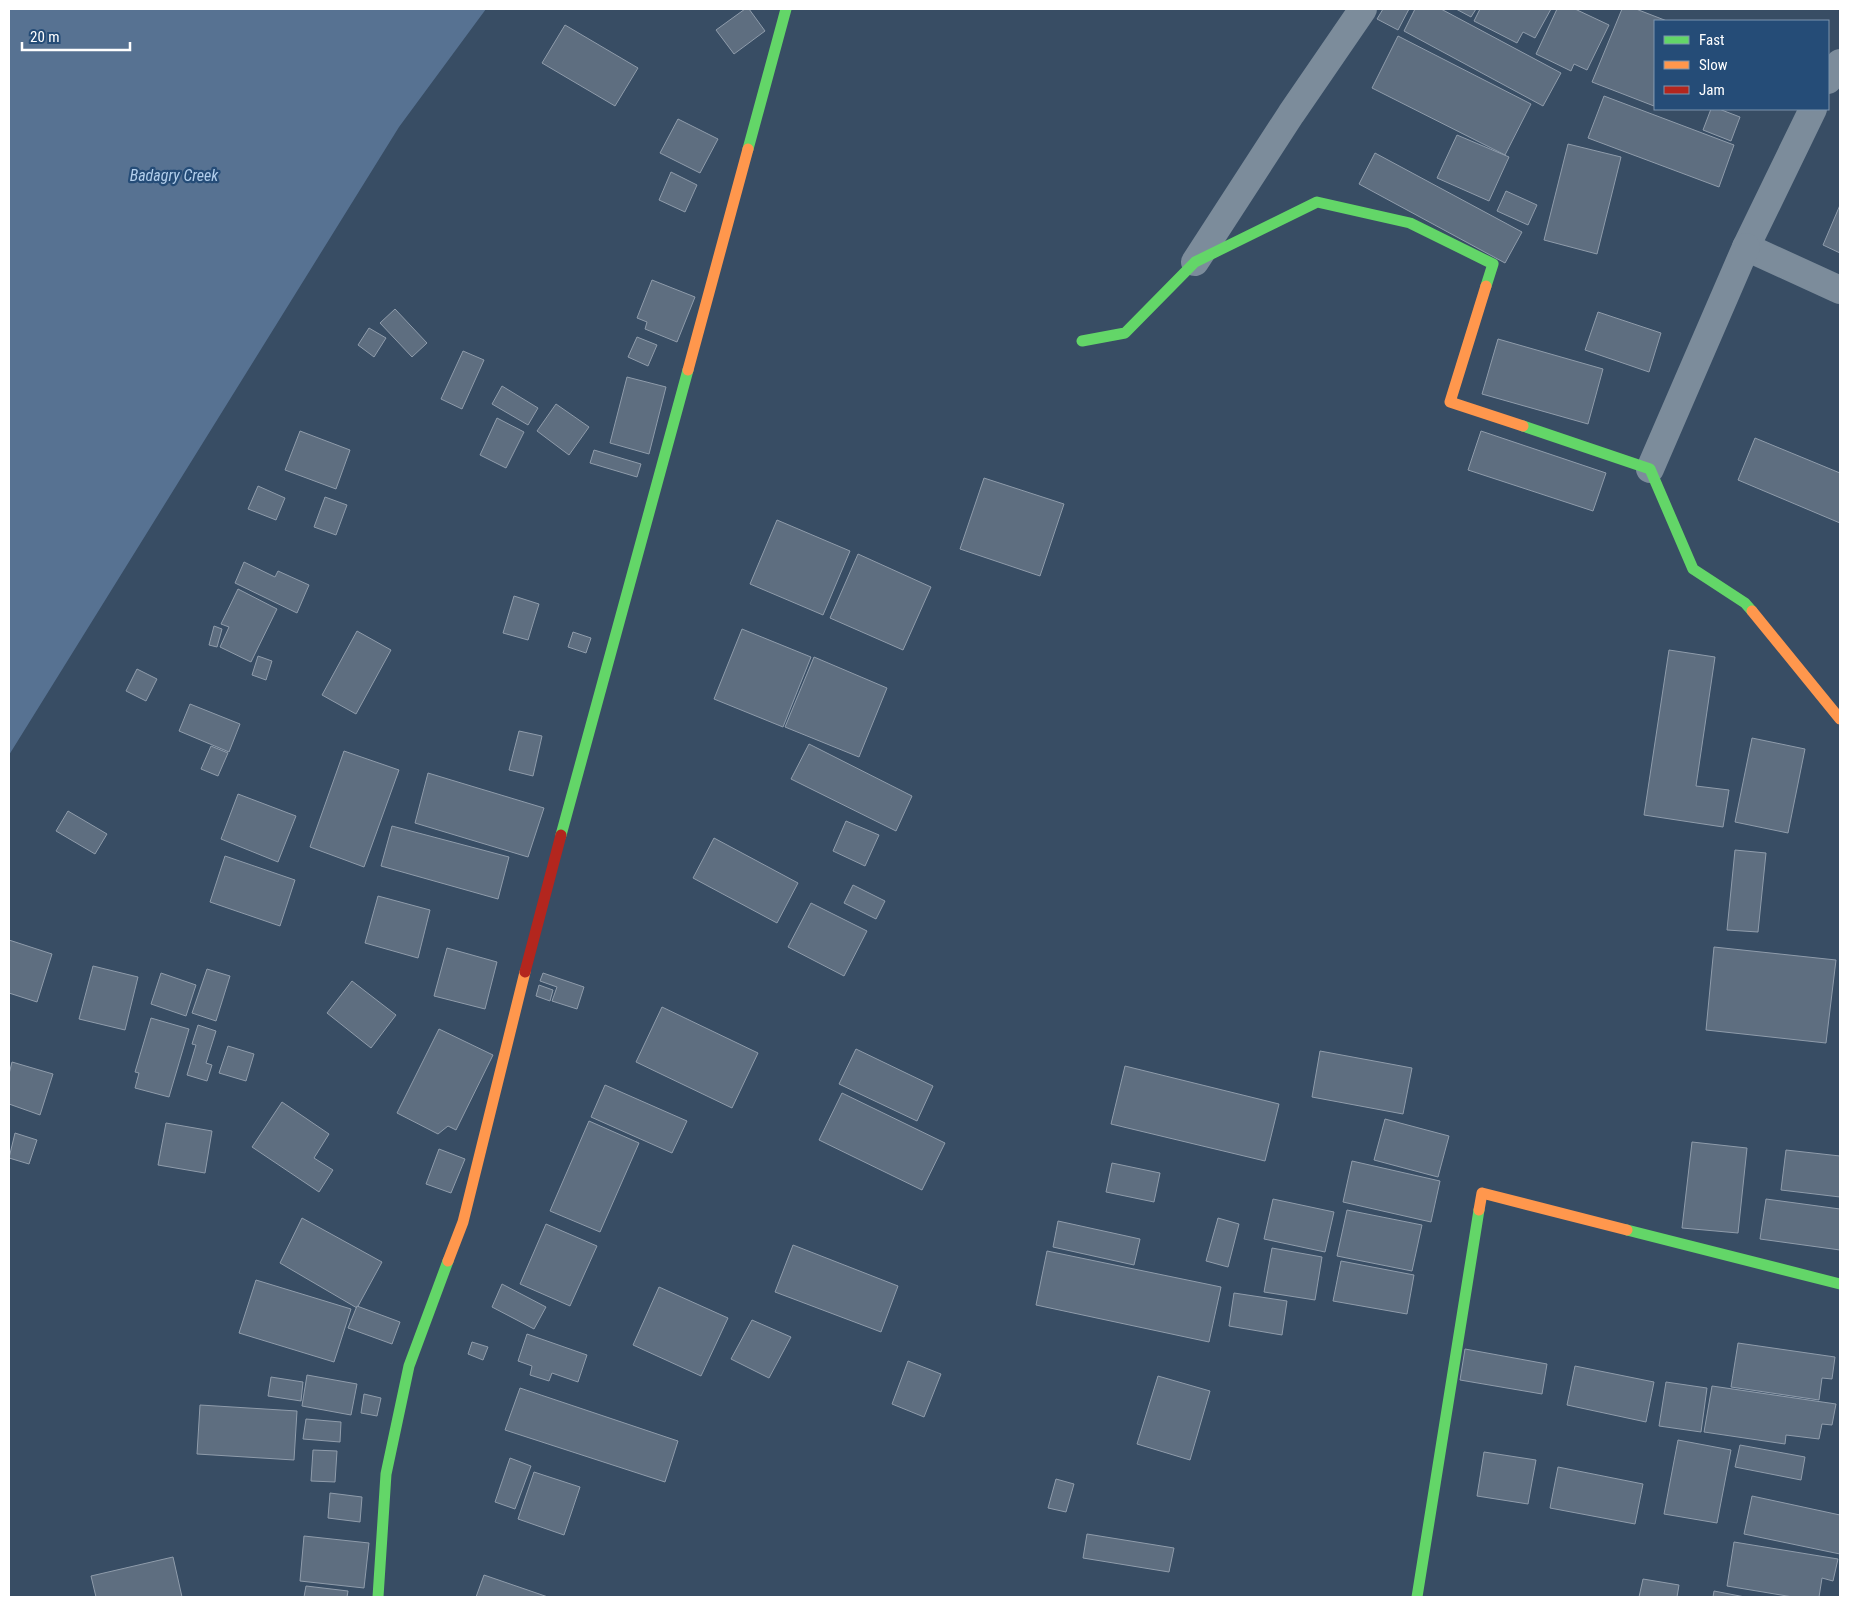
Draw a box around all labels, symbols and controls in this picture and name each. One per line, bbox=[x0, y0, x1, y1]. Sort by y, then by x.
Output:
scale bar bbox=[22, 20, 130, 52]
legend bbox=[1654, 20, 1829, 110]
text: 20 m bbox=[30, 28, 60, 46]
text: Fast bbox=[1699, 31, 1724, 49]
text: Slow bbox=[1699, 56, 1728, 74]
text: Jam bbox=[1699, 81, 1725, 99]
water label: Badagry Creek bbox=[130, 166, 219, 185]

